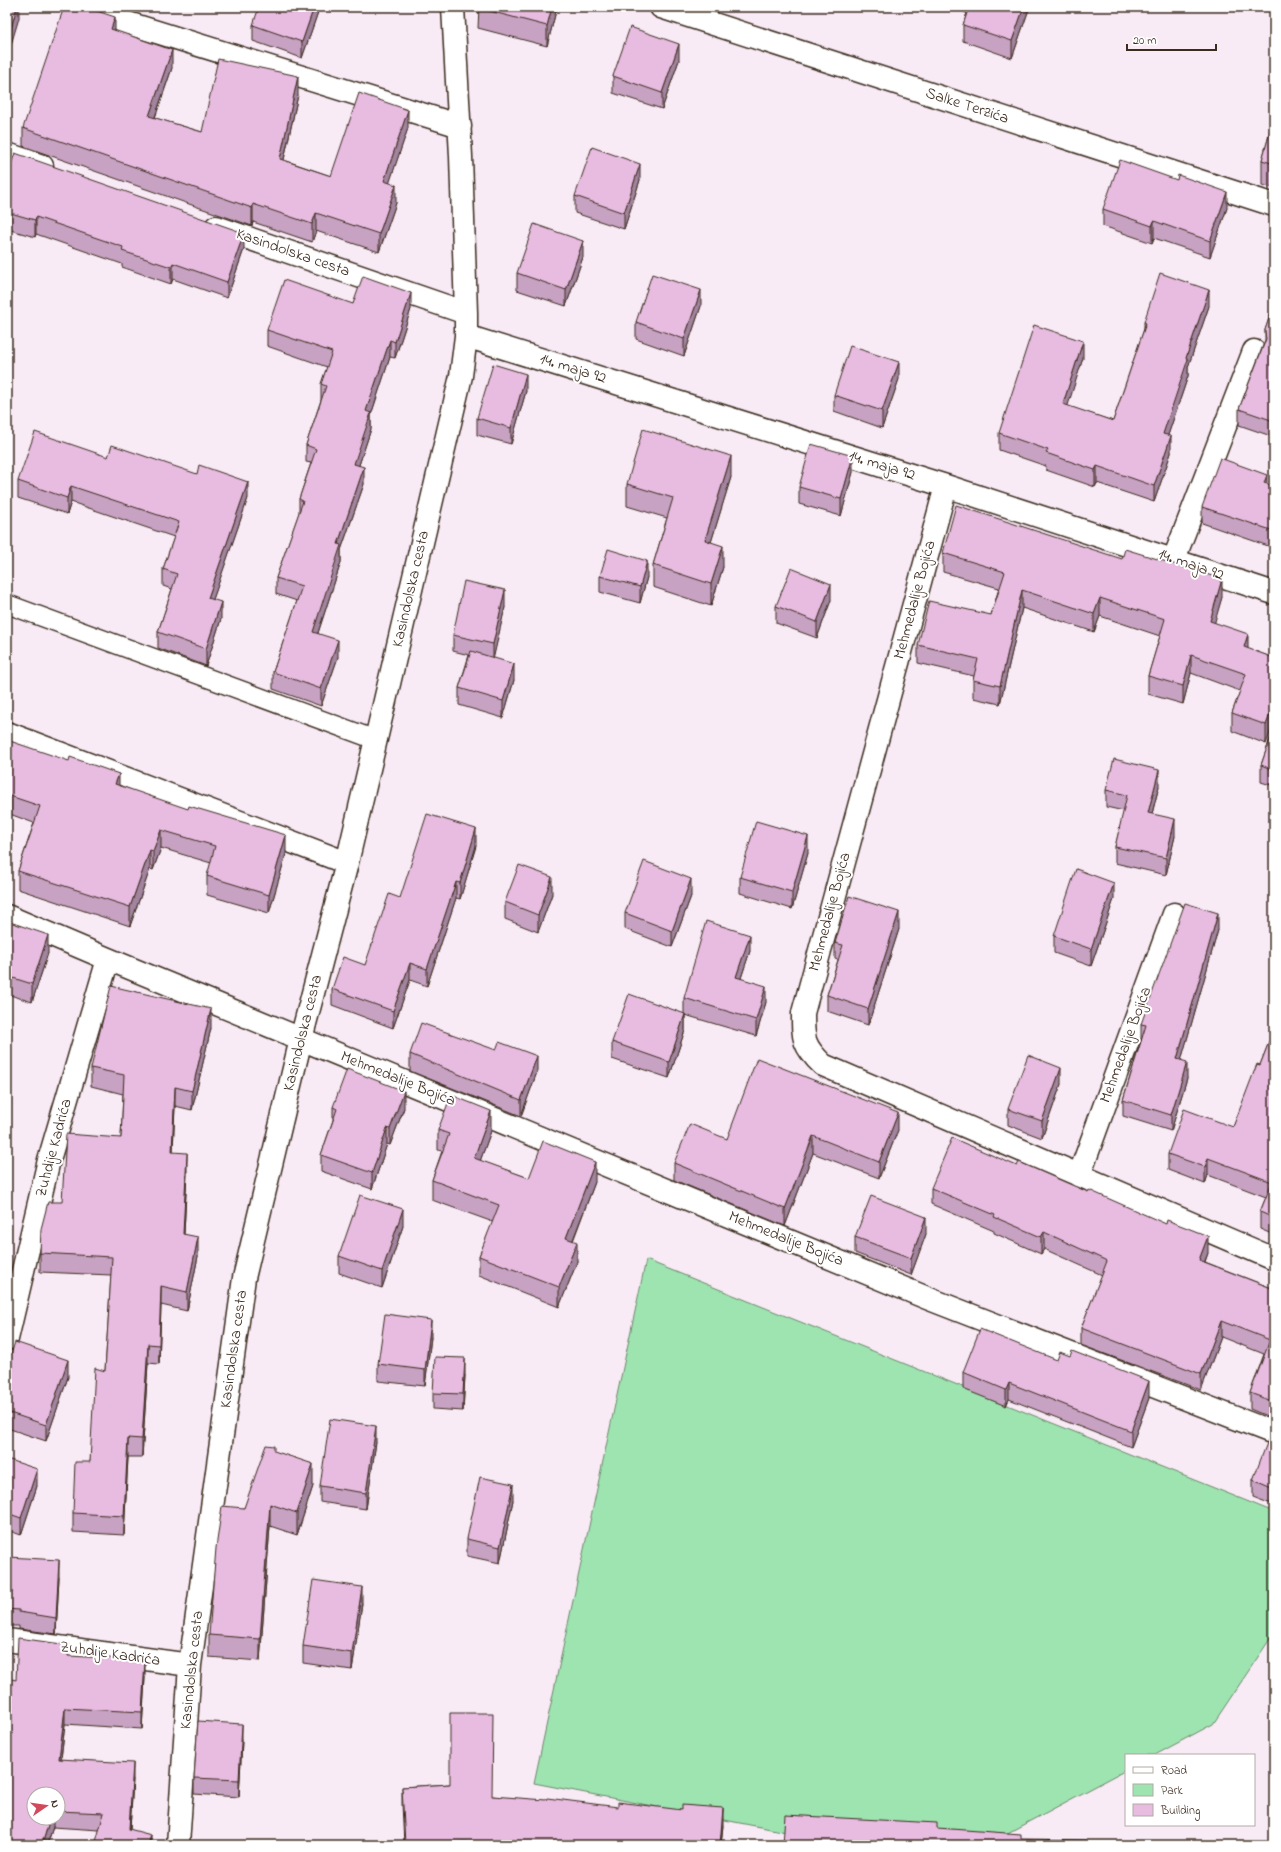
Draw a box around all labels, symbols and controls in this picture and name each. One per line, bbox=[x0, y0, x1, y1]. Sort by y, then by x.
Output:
scale bar bbox=[1127, 26, 1216, 52]
text: 20 m bbox=[1133, 32, 1156, 50]
street label: Salke Terzića bbox=[922, 81, 1012, 131]
street label: Kasindolska cesta bbox=[233, 222, 353, 284]
street label: 14. maja 92 bbox=[537, 347, 609, 391]
street label: 14. maja 92 bbox=[846, 444, 918, 488]
street label: Kasindolska cesta bbox=[386, 528, 436, 650]
street label: Mehmedalije Bojića bbox=[888, 538, 942, 662]
street label: 14. maja 92 bbox=[1155, 542, 1227, 588]
street label: Mehmedalije Bojića bbox=[803, 850, 857, 974]
street label: Kasindolska cesta bbox=[277, 972, 329, 1094]
street label: Mehmedalije Bojića bbox=[1094, 983, 1158, 1107]
street label: Mehmedalije Bojića bbox=[337, 1045, 459, 1113]
street label: Zuhdije Kadrića bbox=[29, 1096, 79, 1200]
street label: Mehmedalije Bojića bbox=[725, 1205, 847, 1273]
street label: Kasindolska cesta bbox=[214, 1288, 254, 1410]
street label: Kasindolska cesta bbox=[174, 1610, 210, 1730]
street label: Zuhdije Kadrića bbox=[58, 1635, 162, 1673]
legend bbox=[1125, 1754, 1255, 1826]
text: Road bbox=[1161, 1762, 1187, 1780]
text: Park bbox=[1161, 1782, 1183, 1800]
north arrow bbox=[26, 1786, 66, 1826]
text: N bbox=[46, 1799, 63, 1809]
text: Building bbox=[1160, 1802, 1200, 1821]

